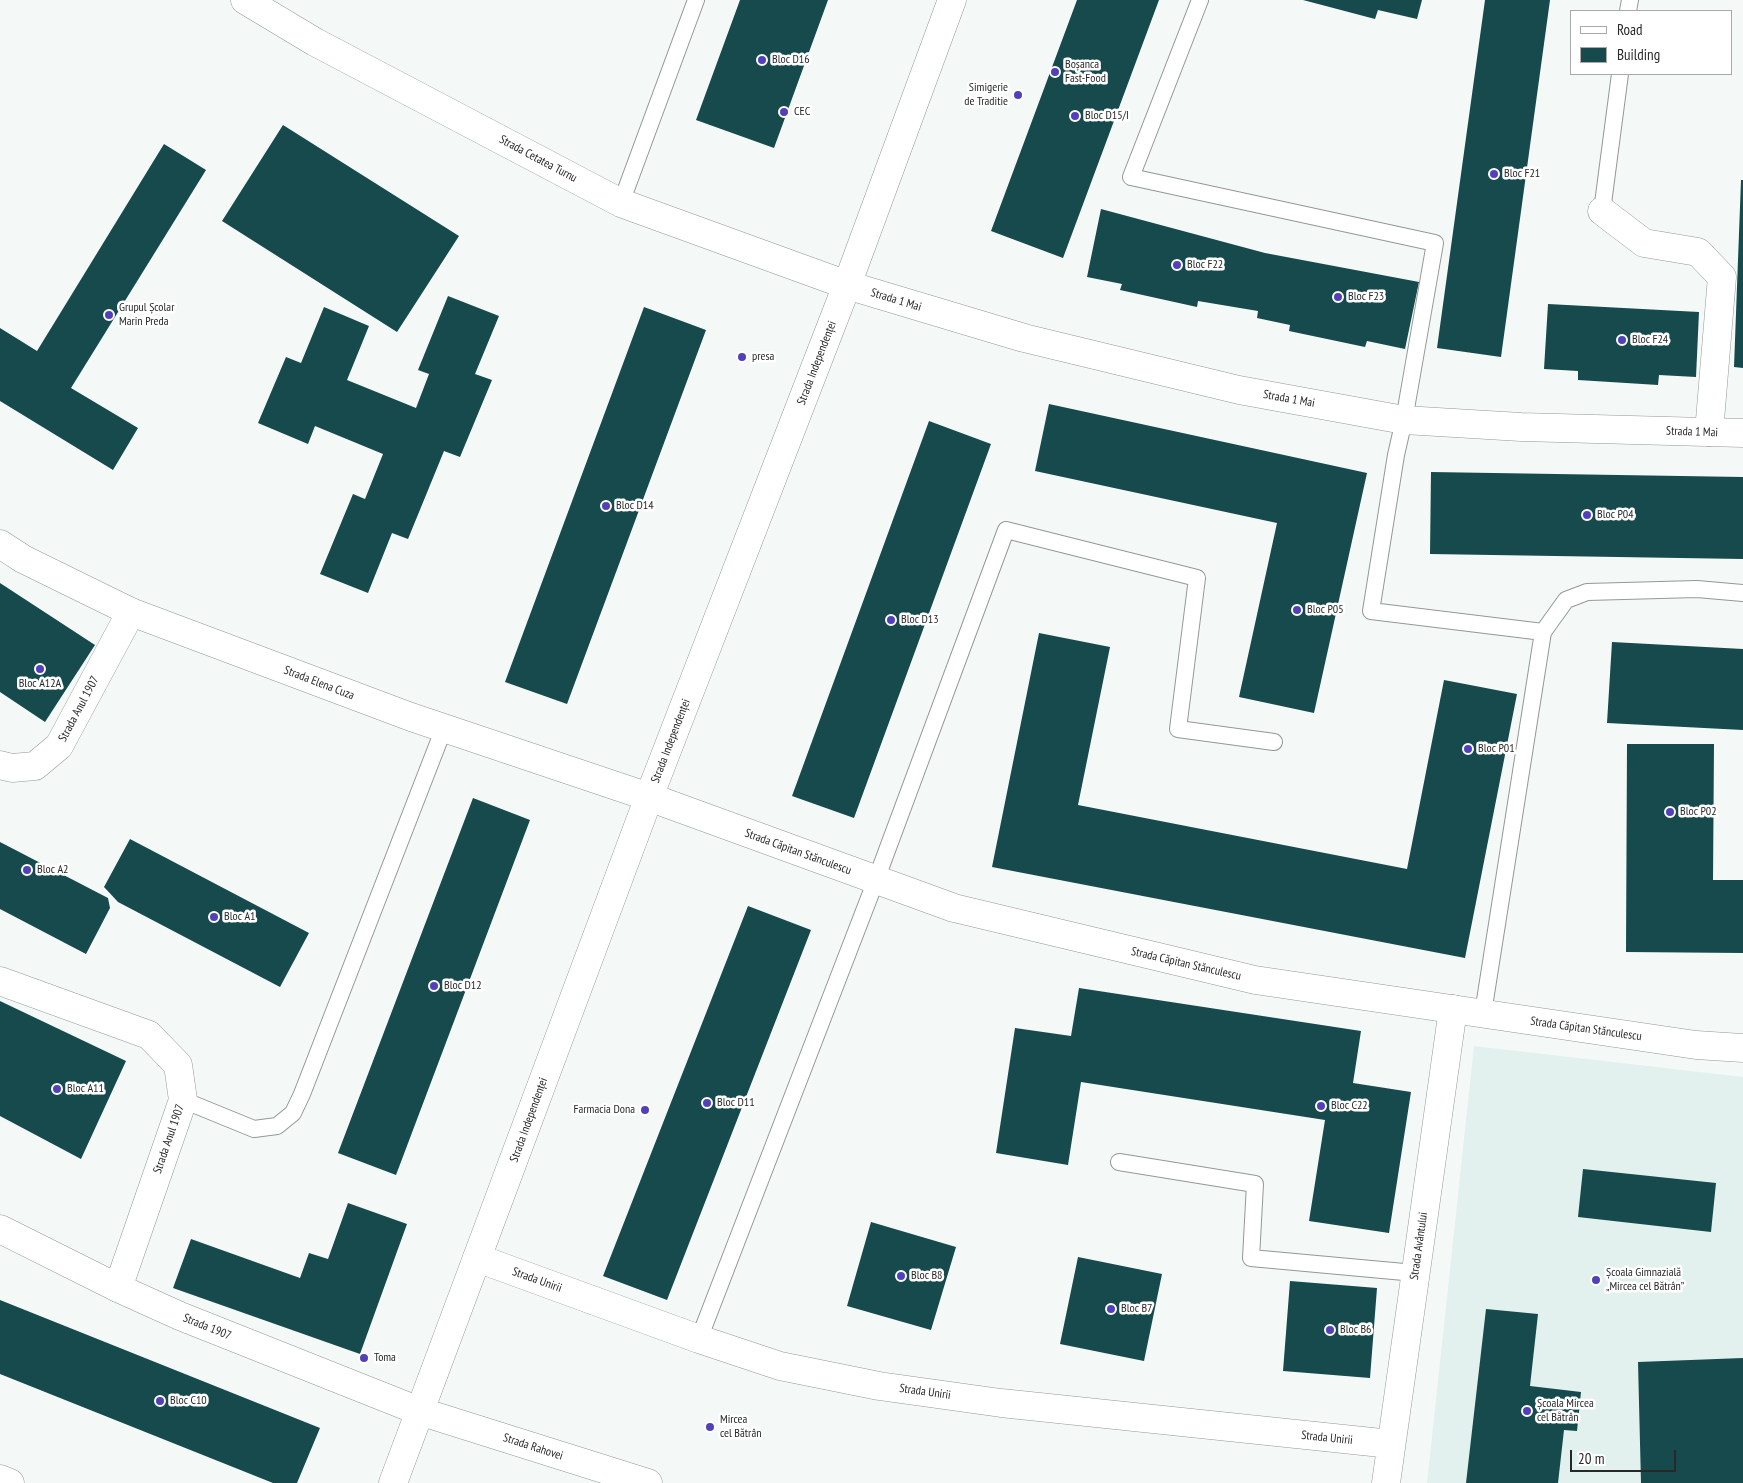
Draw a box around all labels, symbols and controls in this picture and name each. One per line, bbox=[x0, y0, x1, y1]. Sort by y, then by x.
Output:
legend bbox=[1570, 10, 1733, 75]
text: Road bbox=[1617, 20, 1643, 39]
text: Building bbox=[1617, 45, 1660, 64]
place label: Bloc D16 bbox=[772, 53, 810, 67]
marker: Bloc D16 bbox=[756, 54, 768, 66]
place label: Boșanca Fast-Food bbox=[1065, 58, 1106, 86]
marker: Boșanca Fast-Food bbox=[1049, 66, 1061, 78]
place label: Simigerie de Traditie bbox=[964, 81, 1008, 109]
marker: Simigerie de Traditie bbox=[1012, 89, 1024, 101]
place label: CEC bbox=[794, 105, 810, 119]
marker: CEC bbox=[778, 106, 790, 118]
place label: Bloc D15/I bbox=[1085, 109, 1129, 123]
marker: Bloc D15/I bbox=[1069, 110, 1081, 122]
street label: Strada Cetatea Turnu bbox=[497, 132, 579, 186]
place label: Bloc F21 bbox=[1504, 167, 1540, 181]
marker: Bloc F21 bbox=[1488, 168, 1500, 180]
place label: Bloc F22 bbox=[1187, 258, 1223, 272]
marker: Bloc F22 bbox=[1171, 259, 1183, 271]
street label: Strada 1 Mai bbox=[869, 286, 923, 314]
place label: Bloc F23 bbox=[1348, 290, 1384, 304]
marker: Bloc F23 bbox=[1332, 291, 1344, 303]
place label: Grupul Școlar Marin Preda bbox=[119, 301, 174, 329]
marker: Grupul Școlar Marin Preda bbox=[103, 309, 115, 321]
street label: Strada Independenței bbox=[794, 319, 840, 407]
place label: Bloc F24 bbox=[1632, 333, 1668, 347]
marker: Bloc F24 bbox=[1616, 334, 1628, 346]
place label: presa bbox=[752, 350, 774, 364]
marker: presa bbox=[736, 351, 748, 363]
street label: Strada 1 Mai bbox=[1262, 387, 1316, 411]
street label: Strada 1 Mai bbox=[1666, 424, 1718, 440]
place label: Bloc D14 bbox=[616, 499, 654, 513]
marker: Bloc D14 bbox=[600, 500, 612, 512]
place label: Bloc P04 bbox=[1597, 508, 1634, 522]
marker: Bloc P04 bbox=[1581, 509, 1593, 521]
place label: Bloc P05 bbox=[1307, 603, 1344, 617]
marker: Bloc P05 bbox=[1291, 604, 1303, 616]
place label: Bloc D13 bbox=[901, 613, 939, 627]
marker: Bloc D13 bbox=[885, 614, 897, 626]
marker: Bloc A12A bbox=[34, 663, 46, 675]
street label: Strada Elena Cuza bbox=[282, 663, 356, 703]
street label: Strada Anul 1907 bbox=[56, 674, 102, 744]
place label: Bloc A12A bbox=[19, 677, 61, 691]
street label: Strada Independenței bbox=[648, 697, 694, 785]
place label: Bloc P01 bbox=[1478, 742, 1515, 756]
marker: Bloc P01 bbox=[1462, 743, 1474, 755]
place label: Bloc P02 bbox=[1680, 805, 1717, 819]
marker: Bloc P02 bbox=[1664, 806, 1676, 818]
street label: Strada Căpitan Stănculescu bbox=[743, 826, 853, 878]
place label: Bloc A2 bbox=[37, 863, 69, 877]
marker: Bloc A2 bbox=[21, 864, 33, 876]
place label: Bloc A1 bbox=[224, 910, 256, 924]
marker: Bloc A1 bbox=[208, 911, 220, 923]
street label: Strada Căpitan Stănculescu bbox=[1130, 944, 1242, 984]
place label: Bloc D12 bbox=[444, 979, 482, 993]
marker: Bloc D12 bbox=[428, 980, 440, 992]
street label: Strada Căpitan Stănculescu bbox=[1529, 1014, 1643, 1044]
street label: Strada Independenței bbox=[507, 1076, 551, 1164]
place label: Bloc A11 bbox=[67, 1082, 104, 1096]
marker: Bloc A11 bbox=[51, 1083, 63, 1095]
place label: Bloc D11 bbox=[717, 1096, 755, 1110]
marker: Bloc D11 bbox=[701, 1097, 713, 1109]
place label: Bloc C22 bbox=[1331, 1099, 1368, 1113]
marker: Bloc C22 bbox=[1315, 1100, 1327, 1112]
street label: Strada Anul 1907 bbox=[150, 1103, 188, 1175]
place label: Farmacia Dona bbox=[574, 1103, 635, 1117]
marker: Farmacia Dona bbox=[639, 1104, 651, 1116]
street label: Strada Avântului bbox=[1407, 1211, 1431, 1281]
street label: Strada Unirii bbox=[510, 1264, 564, 1296]
place label: Școala Gimnazială „Mircea cel Bătrân” bbox=[1606, 1266, 1684, 1294]
place label: Bloc B8 bbox=[911, 1269, 942, 1283]
marker: Bloc B8 bbox=[895, 1270, 907, 1282]
marker: Școala Gimnazială „Mircea cel Bătrân” bbox=[1590, 1274, 1602, 1286]
place label: Bloc B7 bbox=[1121, 1302, 1152, 1316]
marker: Bloc B7 bbox=[1105, 1303, 1117, 1315]
street label: Strada 1907 bbox=[181, 1311, 233, 1343]
place label: Bloc B6 bbox=[1340, 1323, 1371, 1337]
marker: Bloc B6 bbox=[1324, 1324, 1336, 1336]
place label: Toma bbox=[374, 1351, 396, 1365]
marker: Toma bbox=[358, 1352, 370, 1364]
street label: Strada Unirii bbox=[898, 1381, 952, 1403]
place label: Bloc C10 bbox=[170, 1394, 207, 1408]
marker: Bloc C10 bbox=[154, 1395, 166, 1407]
place label: Școala Mircea cel Bătrân bbox=[1537, 1397, 1594, 1425]
marker: Școala Mircea cel Bătrân bbox=[1521, 1405, 1533, 1417]
place label: Mircea cel Bătrân bbox=[720, 1413, 761, 1441]
marker: Mircea cel Bătrân bbox=[704, 1421, 716, 1433]
street label: Strada Unirii bbox=[1301, 1428, 1353, 1448]
street label: Strada Rahovei bbox=[501, 1431, 565, 1463]
scale bar bbox=[1573, 1440, 1679, 1472]
text: 20 m bbox=[1578, 1449, 1604, 1468]

